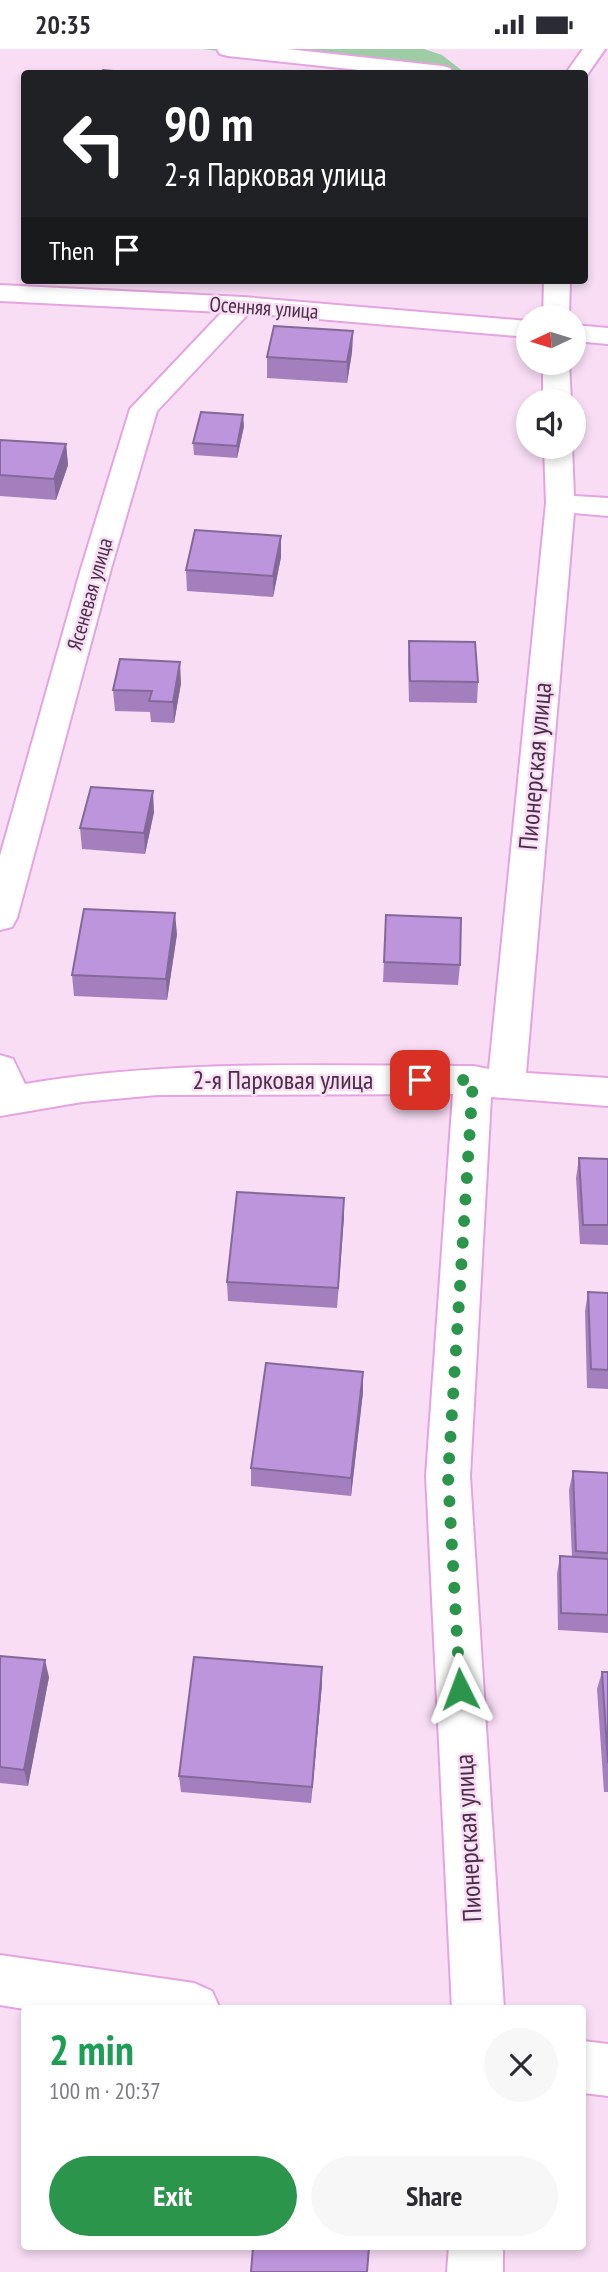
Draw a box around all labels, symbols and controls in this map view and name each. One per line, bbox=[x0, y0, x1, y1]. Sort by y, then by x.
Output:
text: 20:35 bbox=[35, 8, 91, 41]
text: 90 m bbox=[164, 91, 253, 155]
icon: left bbox=[49, 98, 140, 189]
text: 2-я Парковая улица bbox=[164, 153, 387, 195]
icon: arrive bbox=[108, 231, 146, 269]
text: Then bbox=[49, 234, 94, 267]
street label: Осенняя улица bbox=[209, 290, 319, 325]
north arrow bbox=[516, 305, 586, 375]
map controls bbox=[516, 305, 586, 459]
button: sound bbox=[516, 389, 586, 459]
street label: Ясеневая улица bbox=[61, 535, 118, 653]
street label: Пионерская улица bbox=[511, 681, 558, 851]
pin bbox=[390, 1050, 450, 1110]
icon: arrive bbox=[401, 1061, 439, 1099]
street label: 2-я Парковая улица bbox=[193, 1063, 373, 1096]
position arrow bbox=[423, 1652, 497, 1726]
street label: Пионерская улица bbox=[447, 1753, 488, 1923]
text: 2 min bbox=[49, 2022, 134, 2077]
button: close bbox=[484, 2028, 558, 2102]
text: 100 m · 20:37 bbox=[49, 2076, 161, 2105]
button: Exit bbox=[49, 2156, 297, 2236]
button: Share bbox=[311, 2156, 558, 2236]

